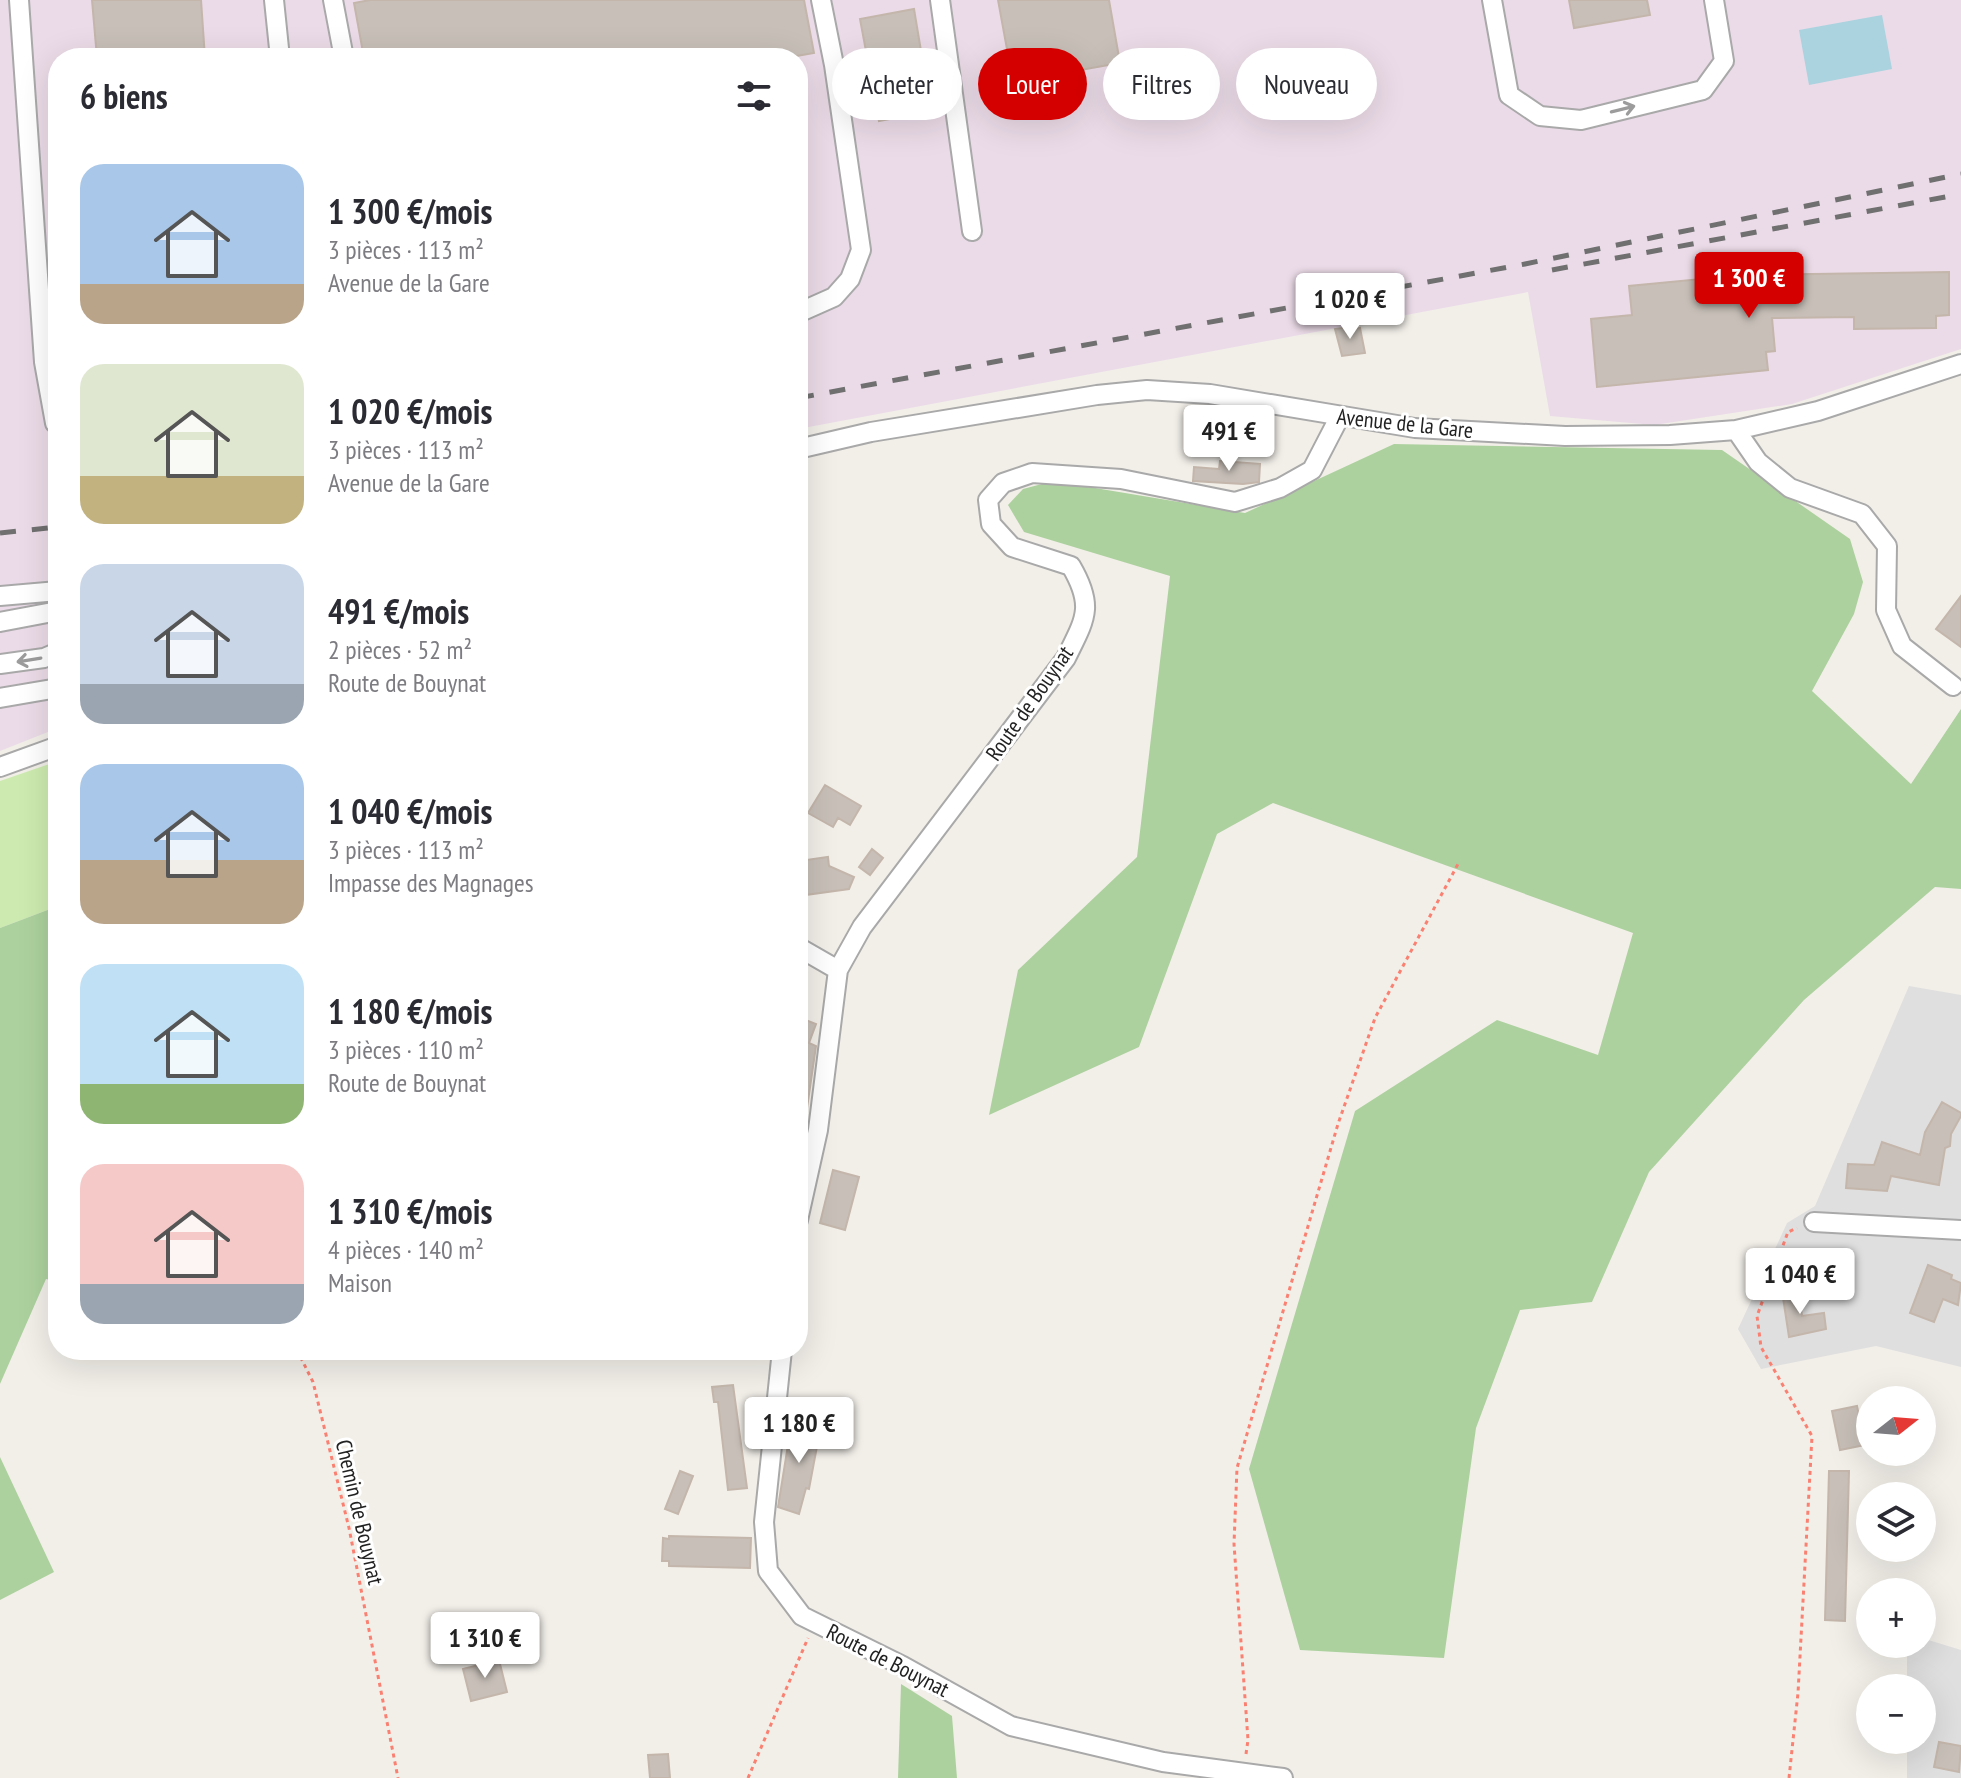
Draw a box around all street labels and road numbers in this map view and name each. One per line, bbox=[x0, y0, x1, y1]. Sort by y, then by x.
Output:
street label: Avenue de la Gare bbox=[1335, 402, 1475, 444]
street label: Route de Bouynat bbox=[979, 640, 1079, 766]
street label: Chemin de Bouynat bbox=[330, 1437, 390, 1587]
street label: Route de Bouynat bbox=[822, 1617, 954, 1703]

